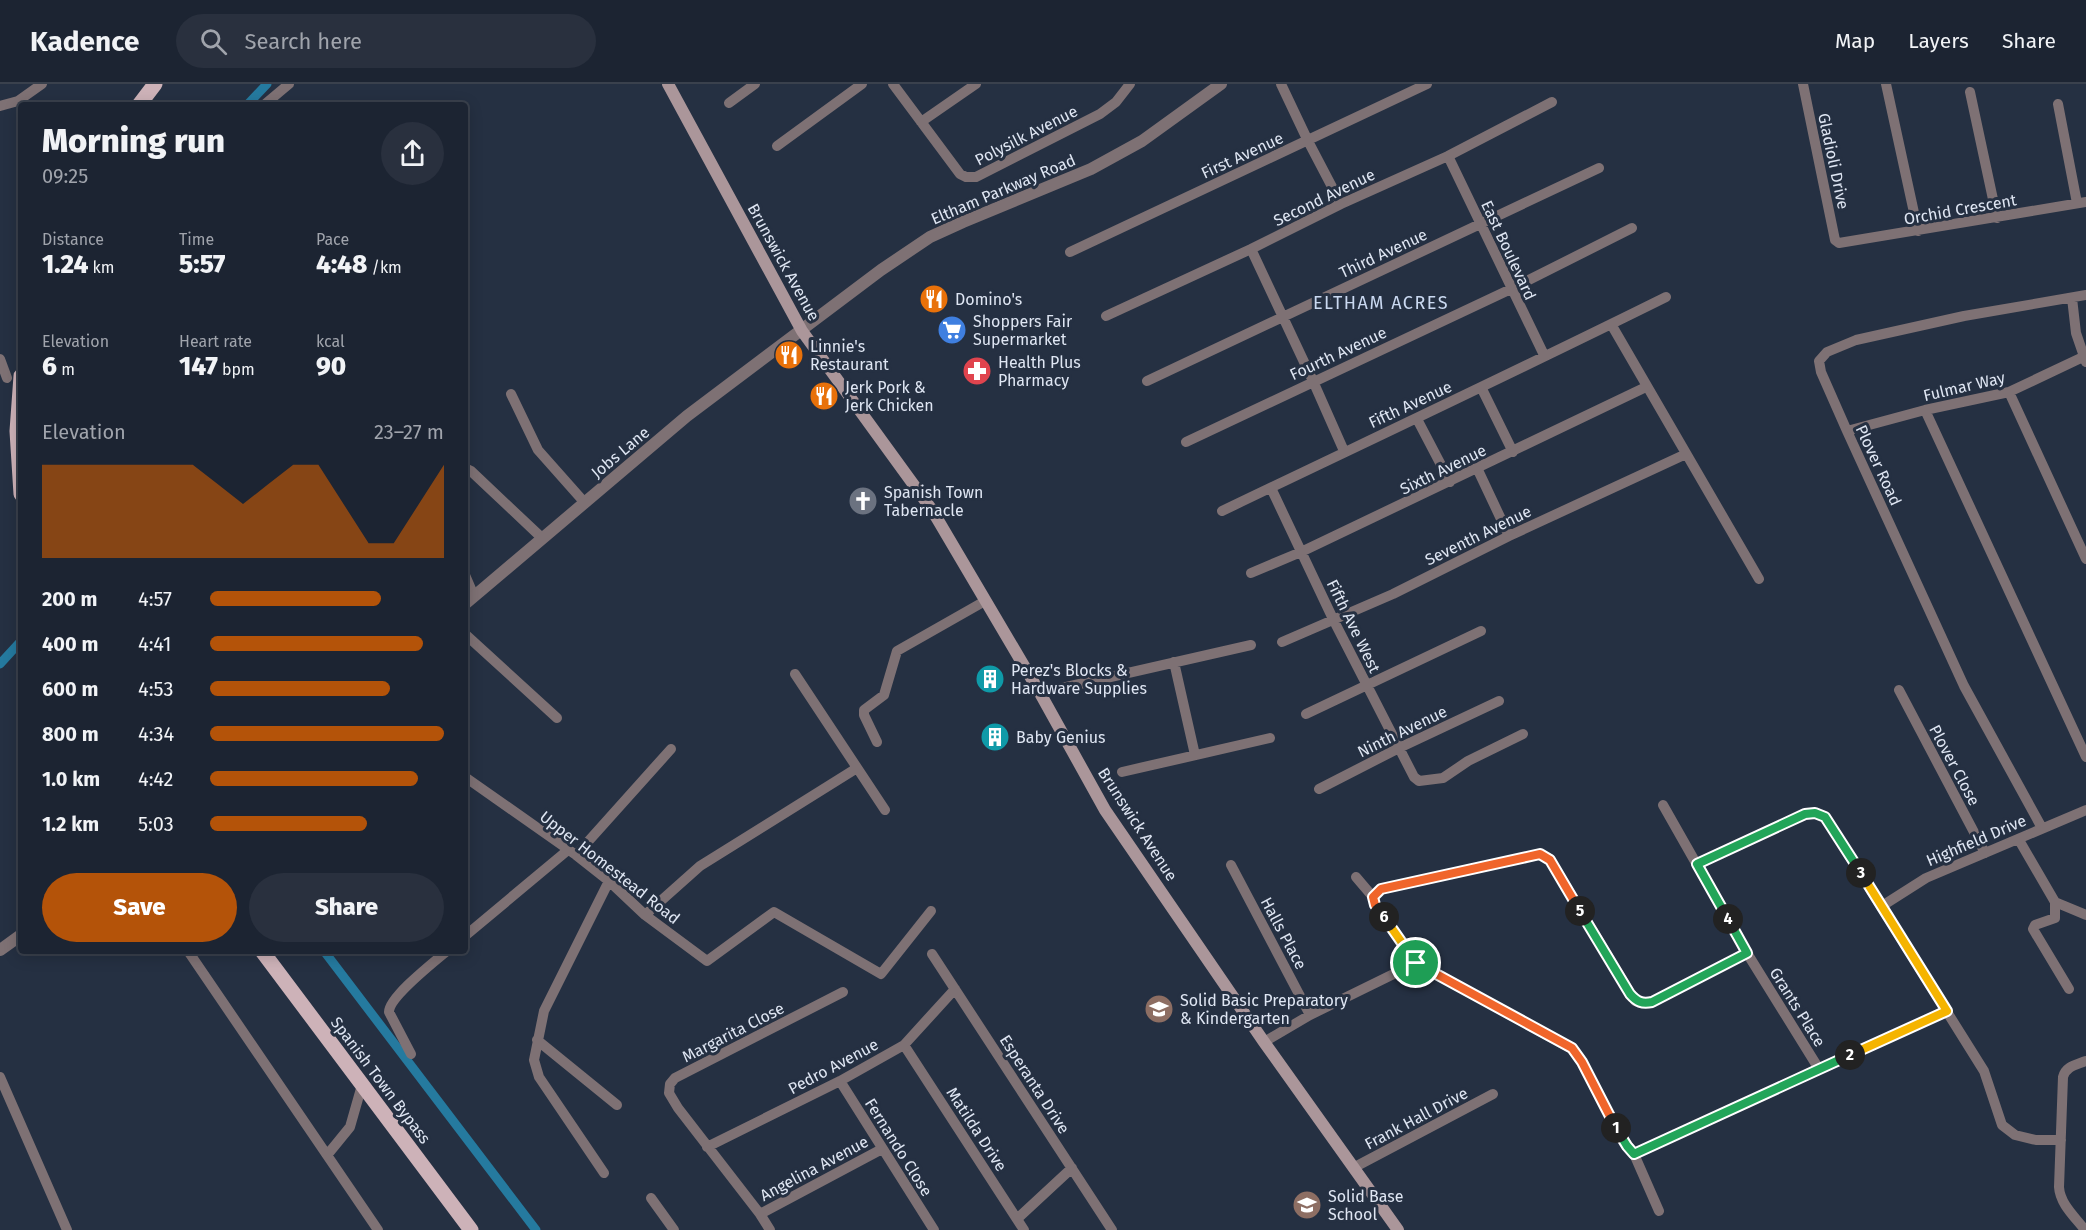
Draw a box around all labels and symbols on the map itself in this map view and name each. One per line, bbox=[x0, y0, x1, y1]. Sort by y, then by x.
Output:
street label: Polysilk Avenue bbox=[972, 101, 1081, 169]
street label: Gladioli Drive bbox=[1814, 111, 1853, 211]
street label: First Avenue bbox=[1198, 128, 1286, 183]
street label: Eltham Parkway Road bbox=[928, 150, 1078, 229]
street label: Second Avenue bbox=[1270, 165, 1378, 230]
street label: Orchid Crescent bbox=[1902, 190, 2018, 229]
street label: East Boulevard bbox=[1477, 197, 1540, 303]
street label: Brunswick Avenue bbox=[743, 200, 824, 324]
street label: Third Avenue bbox=[1336, 225, 1430, 282]
restaurant icon: Domino's bbox=[918, 283, 950, 315]
place label: Domino's bbox=[955, 290, 1022, 309]
district label: ELTHAM ACRES bbox=[1313, 292, 1449, 314]
place label: Shoppers Fair Supermarket bbox=[973, 312, 1073, 349]
supermarket icon: Shoppers Fair Supermarket bbox=[936, 314, 968, 346]
street label: Fourth Avenue bbox=[1287, 323, 1390, 384]
place label: Linnie's Restaurant bbox=[810, 337, 889, 374]
restaurant icon: Linnie's Restaurant bbox=[773, 339, 805, 371]
place label: Health Plus Pharmacy bbox=[998, 353, 1081, 390]
pharmacy icon: Health Plus Pharmacy bbox=[961, 355, 993, 387]
street label: Fulmar Way bbox=[1921, 368, 2007, 405]
street label: Fifth Avenue bbox=[1366, 377, 1455, 432]
place label: Jerk Pork & Jerk Chicken bbox=[845, 378, 934, 415]
restaurant icon: Jerk Pork & Jerk Chicken bbox=[808, 380, 840, 412]
street label: Plover Road bbox=[1852, 422, 1906, 509]
street label: Jobs Lane bbox=[587, 423, 653, 482]
street label: Sixth Avenue bbox=[1397, 440, 1489, 498]
place label: Spanish Town Tabernacle bbox=[884, 483, 983, 520]
church icon: Spanish Town Tabernacle bbox=[847, 485, 879, 517]
street label: Seventh Avenue bbox=[1422, 502, 1534, 569]
street label: Fifth Ave West bbox=[1323, 576, 1384, 676]
place label: Perez's Blocks & Hardware Supplies bbox=[1011, 661, 1147, 698]
building icon: Perez's Blocks & Hardware Supplies bbox=[974, 663, 1006, 695]
street label: Ninth Avenue bbox=[1354, 702, 1450, 761]
building icon: Baby Genius bbox=[979, 721, 1011, 753]
street label: Plover Close bbox=[1925, 722, 1984, 809]
place label: Baby Genius bbox=[1016, 728, 1105, 747]
street label: Brunswick Avenue bbox=[1094, 764, 1181, 884]
street label: Upper Homestead Road bbox=[536, 807, 683, 928]
street label: Highfield Drive bbox=[1923, 811, 2029, 870]
pin: 3 bbox=[1846, 858, 1876, 888]
street label: Halls Place bbox=[1257, 894, 1310, 973]
pin: 5 bbox=[1565, 896, 1595, 926]
pin: 6 bbox=[1369, 902, 1399, 932]
pin: 4 bbox=[1713, 904, 1743, 934]
pin bbox=[1390, 937, 1441, 988]
street label: Grants Place bbox=[1766, 964, 1829, 1050]
place label: Solid Basic Preparatory & Kindergarten bbox=[1180, 991, 1348, 1028]
school or university icon: Solid Basic Preparatory & Kindergarten bbox=[1143, 993, 1175, 1025]
street label: Margarita Close bbox=[679, 999, 787, 1066]
street label: Spanish Town Bypass bbox=[327, 1013, 434, 1147]
street label: Esperanta Drive bbox=[996, 1031, 1074, 1137]
street label: Pedro Avenue bbox=[785, 1035, 882, 1098]
pin: 2 bbox=[1835, 1040, 1865, 1070]
street label: Frank Hall Drive bbox=[1361, 1083, 1471, 1154]
street label: Matilda Drive bbox=[942, 1084, 1011, 1175]
street label: Fernando Close bbox=[861, 1095, 936, 1200]
pin: 1 bbox=[1601, 1113, 1631, 1143]
street label: Angelina Avenue bbox=[757, 1132, 872, 1205]
place label: Solid Base School bbox=[1328, 1187, 1404, 1224]
school or university icon: Solid Base School bbox=[1291, 1189, 1323, 1221]

